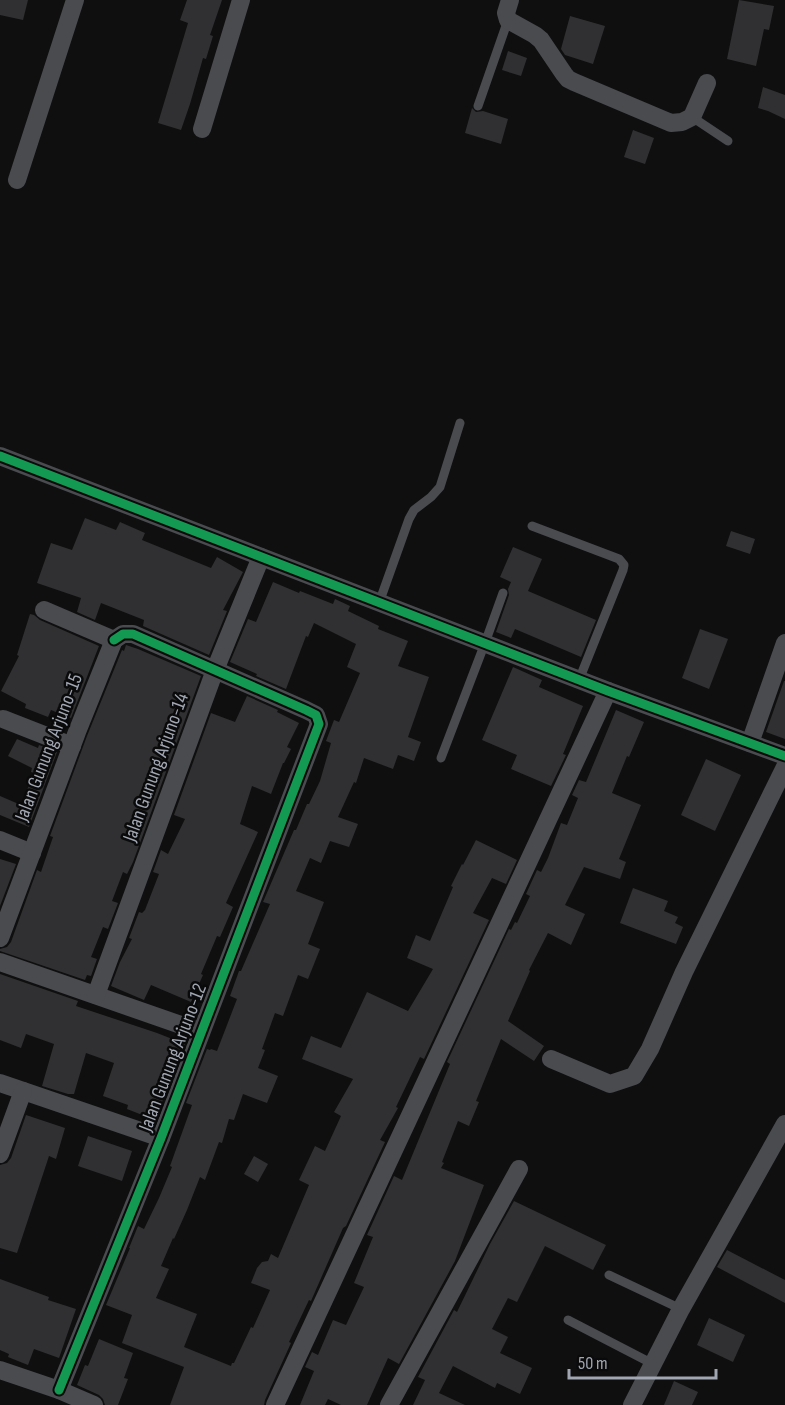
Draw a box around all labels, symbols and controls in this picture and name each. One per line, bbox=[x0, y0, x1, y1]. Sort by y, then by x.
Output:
street label: Jalan Gunung Arjuno-15 bbox=[9, 670, 88, 825]
street label: Jalan Gunung Arjuno-14 bbox=[118, 690, 194, 846]
street label: Jalan Gunung Arjuno-12 bbox=[133, 980, 212, 1136]
scale bar bbox=[569, 1342, 716, 1380]
text: 50 m bbox=[578, 1353, 608, 1374]

